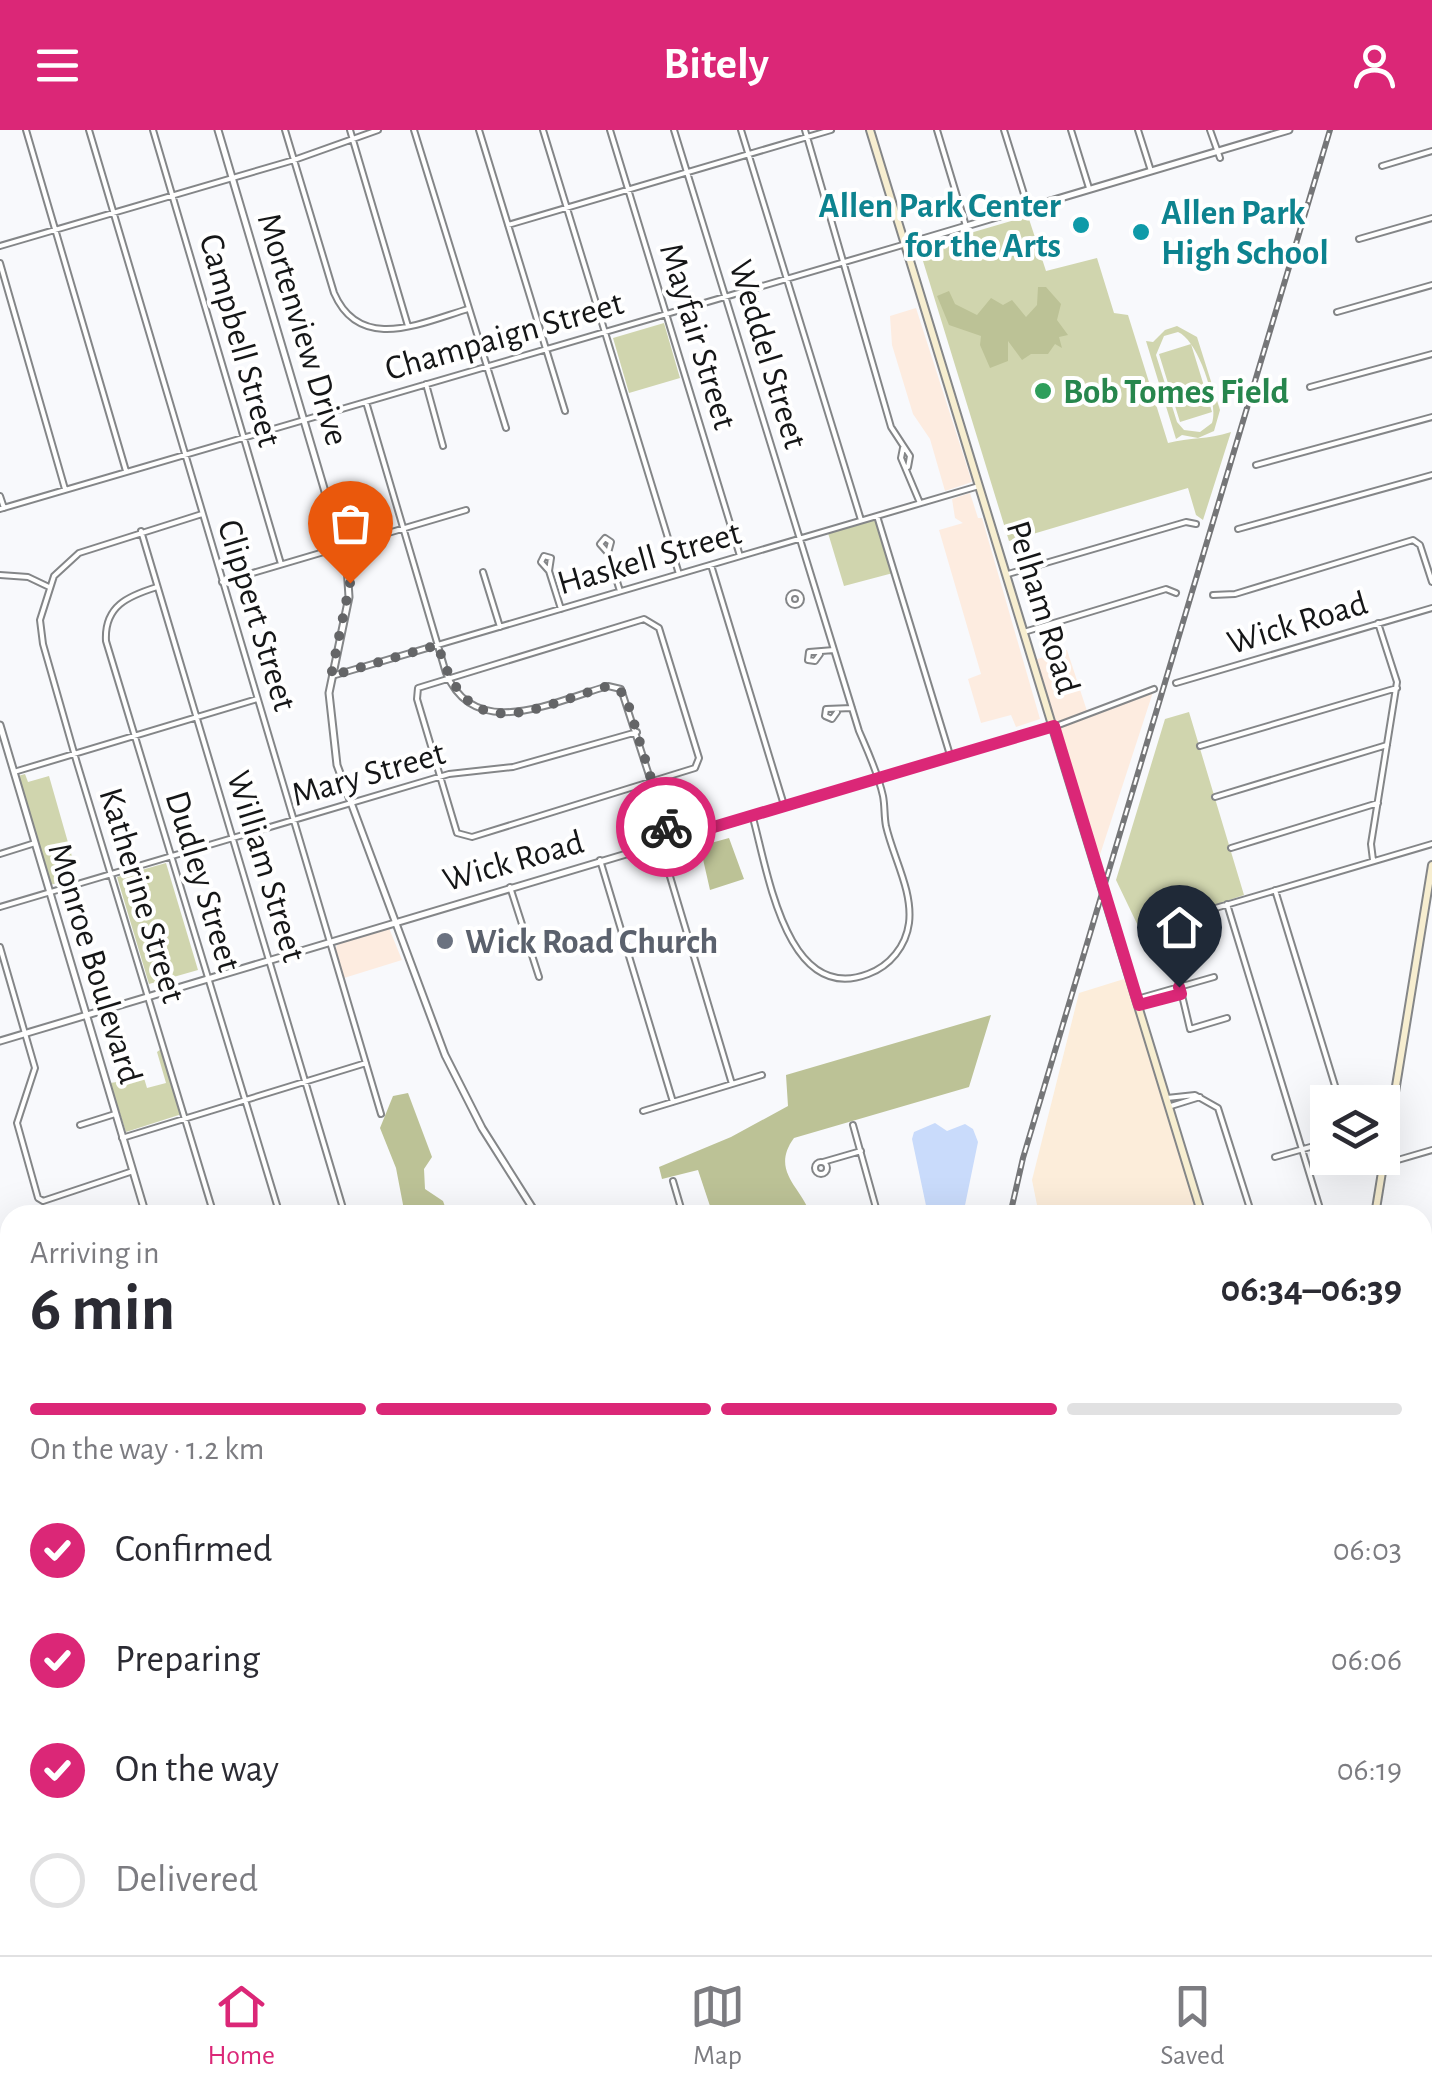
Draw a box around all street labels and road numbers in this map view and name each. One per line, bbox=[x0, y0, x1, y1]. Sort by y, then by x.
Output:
street label: Mortenview Drive bbox=[251, 209, 355, 450]
street label: Campbell Street bbox=[192, 230, 287, 451]
street label: Mayfair Street bbox=[653, 239, 742, 434]
street label: Weddel Street bbox=[722, 256, 813, 453]
street label: Champaign Street bbox=[381, 286, 627, 387]
street label: Clippert Street bbox=[211, 516, 302, 715]
street label: Haskell Street bbox=[554, 516, 745, 601]
street label: Pelham Road bbox=[1000, 517, 1085, 698]
street label: Wick Road bbox=[1223, 586, 1372, 661]
street label: Mary Street bbox=[288, 736, 449, 813]
street label: William Street bbox=[220, 767, 311, 966]
street label: Katherine Street bbox=[92, 784, 191, 1007]
street label: Dudley Street bbox=[159, 787, 247, 976]
street label: Wick Road bbox=[439, 825, 588, 898]
street label: Monroe Boulevard bbox=[41, 839, 148, 1088]

